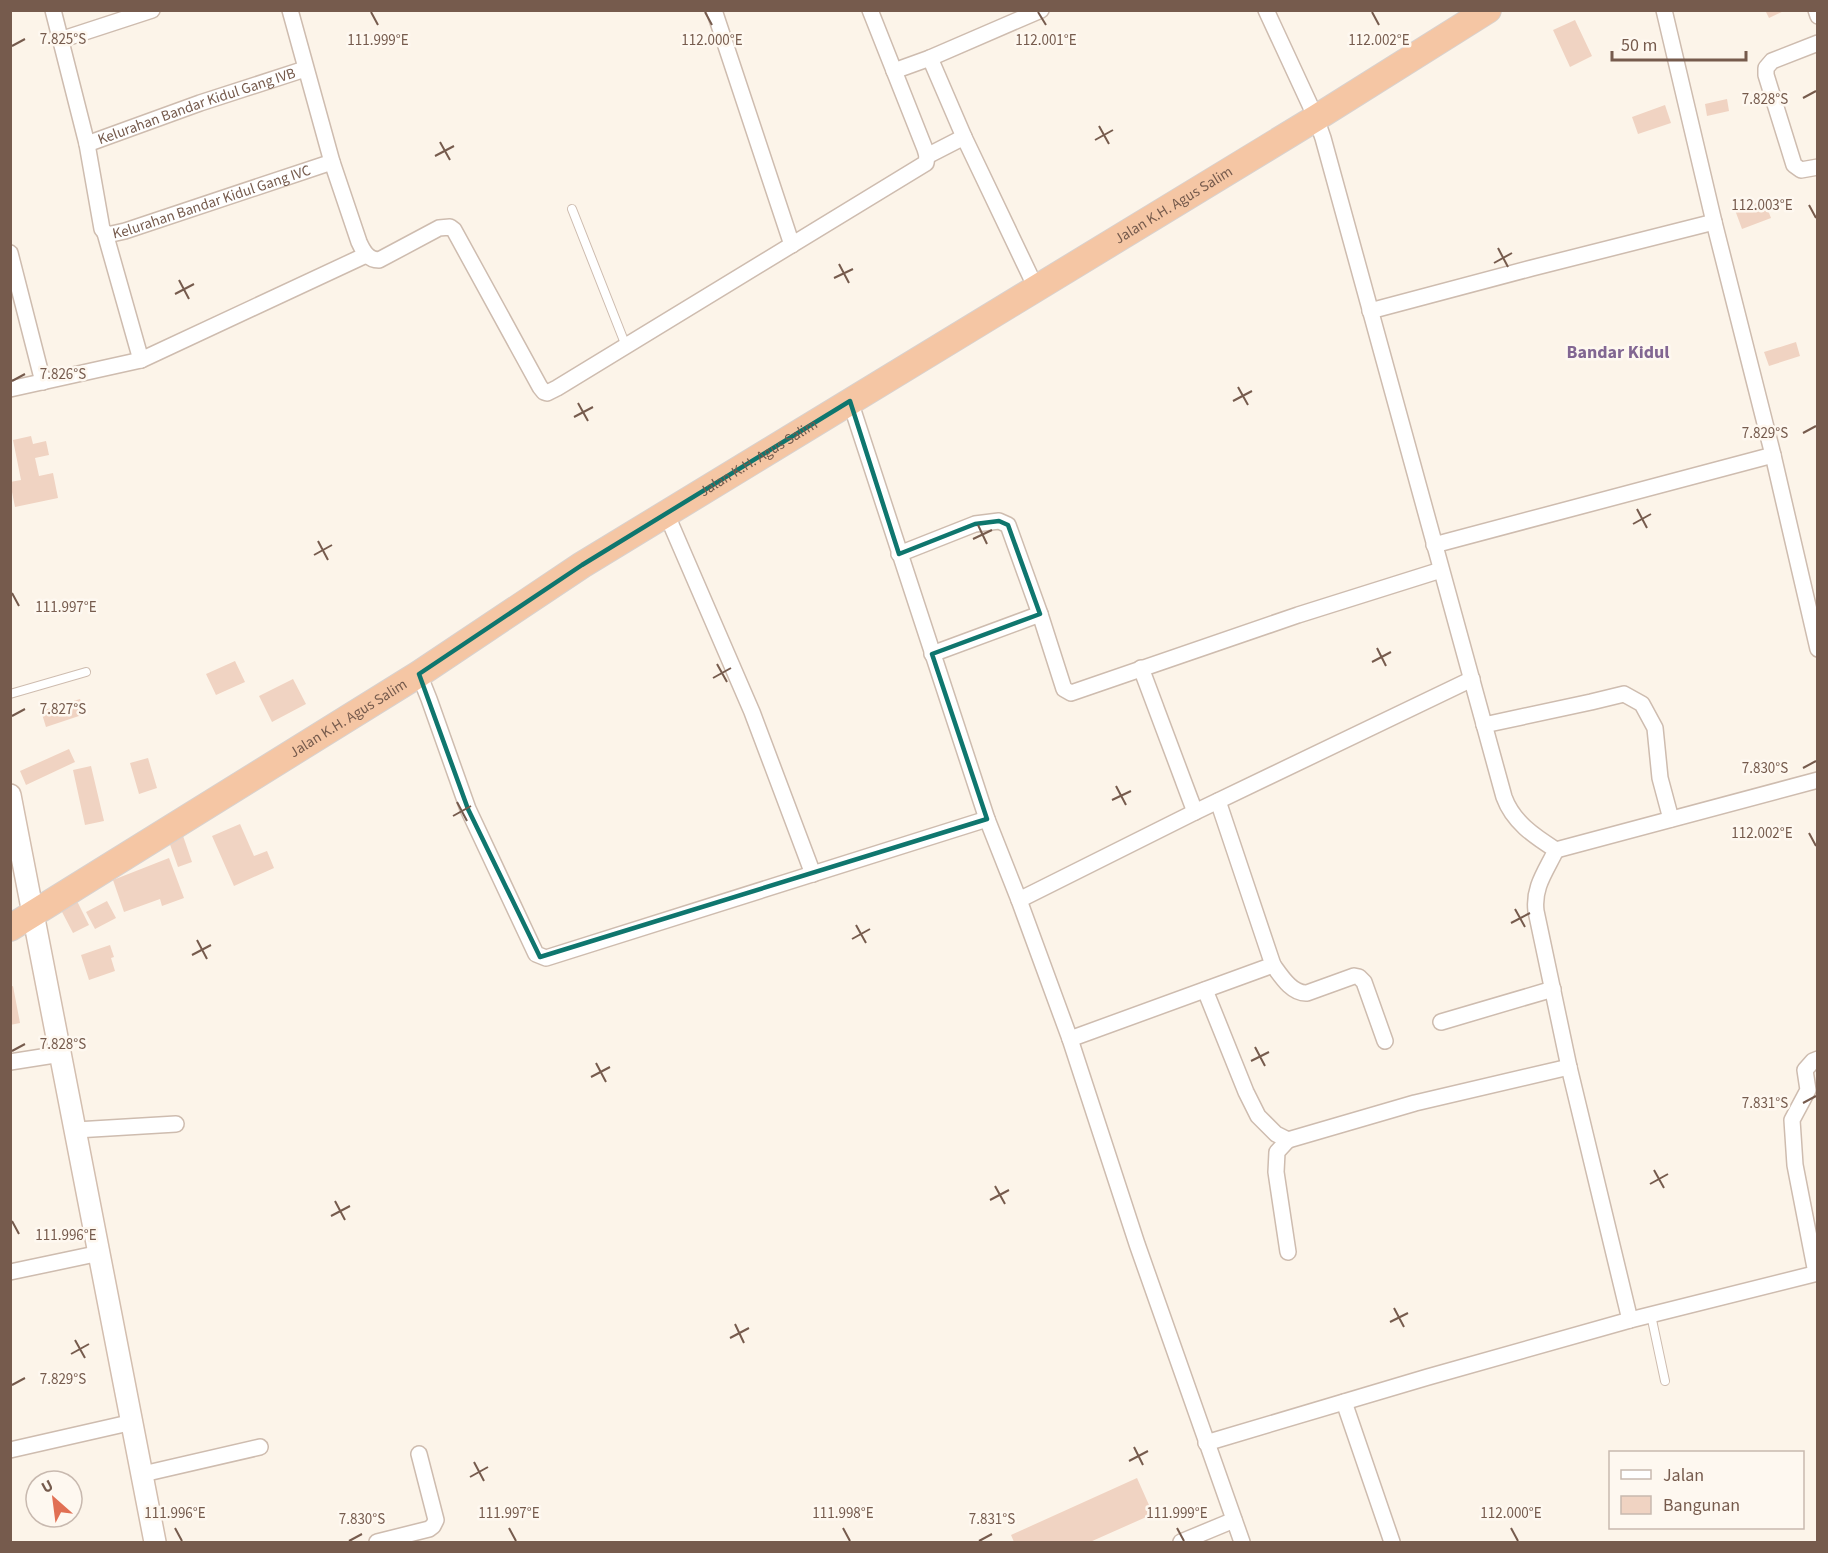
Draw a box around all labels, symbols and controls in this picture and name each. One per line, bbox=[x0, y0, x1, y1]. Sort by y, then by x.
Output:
scale bar bbox=[1612, 24, 1746, 62]
text: 7.825°S bbox=[40, 29, 86, 50]
text: 111.999°E bbox=[347, 30, 409, 51]
text: 112.000°E bbox=[681, 30, 743, 51]
text: 112.001°E bbox=[1015, 30, 1077, 51]
text: 112.002°E bbox=[1348, 30, 1410, 51]
text: 50 m bbox=[1621, 33, 1657, 58]
street label: Kelurahan Bandar Kidul Gang IVB bbox=[95, 62, 298, 150]
text: 7.828°S bbox=[1742, 89, 1788, 110]
street label: Kelurahan Bandar Kidul Gang IVC bbox=[110, 159, 314, 244]
street label: Jalan K.H. Agus Salim bbox=[1110, 161, 1237, 249]
text: 112.003°E bbox=[1731, 195, 1793, 216]
district label: Bandar Kidul bbox=[1567, 340, 1669, 365]
text: 7.826°S bbox=[40, 364, 86, 385]
street label: Jalan K.H. Agus Salim bbox=[695, 414, 821, 502]
text: 7.829°S bbox=[1742, 423, 1788, 444]
text: 111.997°E bbox=[35, 597, 97, 618]
street label: Jalan K.H. Agus Salim bbox=[285, 673, 411, 763]
text: 7.827°S bbox=[40, 699, 86, 720]
text: 7.830°S bbox=[1742, 758, 1788, 779]
text: 112.002°E bbox=[1731, 823, 1793, 844]
text: 7.828°S bbox=[40, 1034, 86, 1055]
text: 7.831°S bbox=[1742, 1093, 1788, 1114]
text: 111.996°E bbox=[35, 1225, 97, 1246]
text: 7.829°S bbox=[40, 1369, 86, 1390]
legend bbox=[1609, 1451, 1804, 1529]
text: Jalan bbox=[1663, 1463, 1704, 1488]
north arrow bbox=[24, 1469, 84, 1529]
text: U bbox=[38, 1474, 57, 1499]
text: Bangunan bbox=[1663, 1493, 1740, 1518]
text: 111.996°E bbox=[144, 1503, 206, 1524]
text: 111.997°E bbox=[478, 1503, 540, 1524]
text: 111.998°E bbox=[812, 1503, 874, 1524]
text: 111.999°E bbox=[1146, 1503, 1208, 1524]
text: 112.000°E bbox=[1480, 1503, 1542, 1524]
text: 7.830°S bbox=[339, 1509, 385, 1530]
text: 7.831°S bbox=[969, 1509, 1015, 1530]

